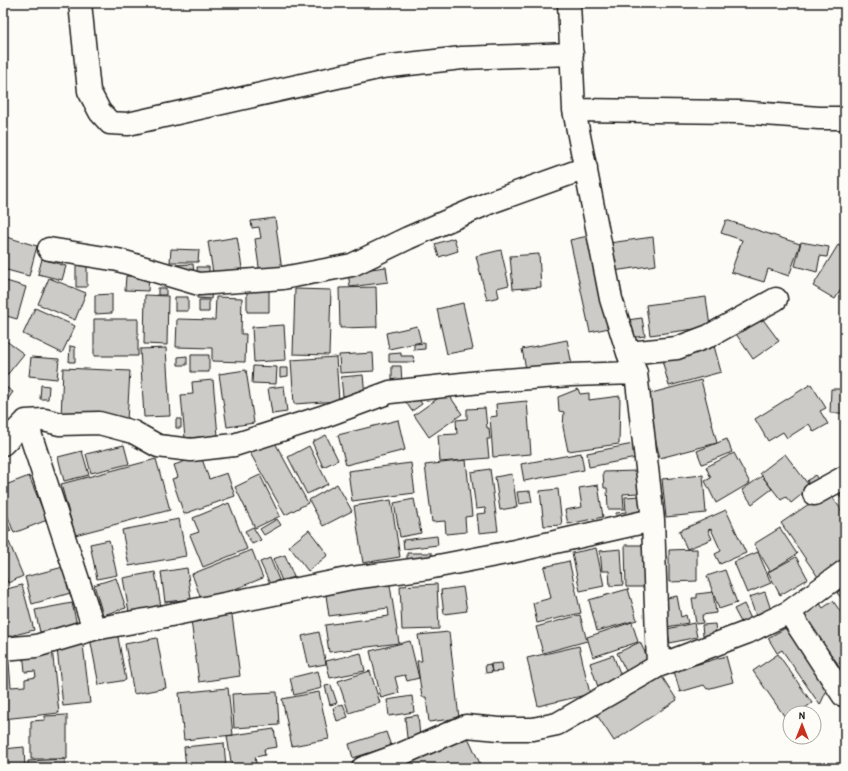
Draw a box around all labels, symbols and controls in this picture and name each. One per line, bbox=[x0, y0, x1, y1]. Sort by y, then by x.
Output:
north arrow bbox=[782, 705, 822, 745]
text: N bbox=[799, 708, 805, 722]

